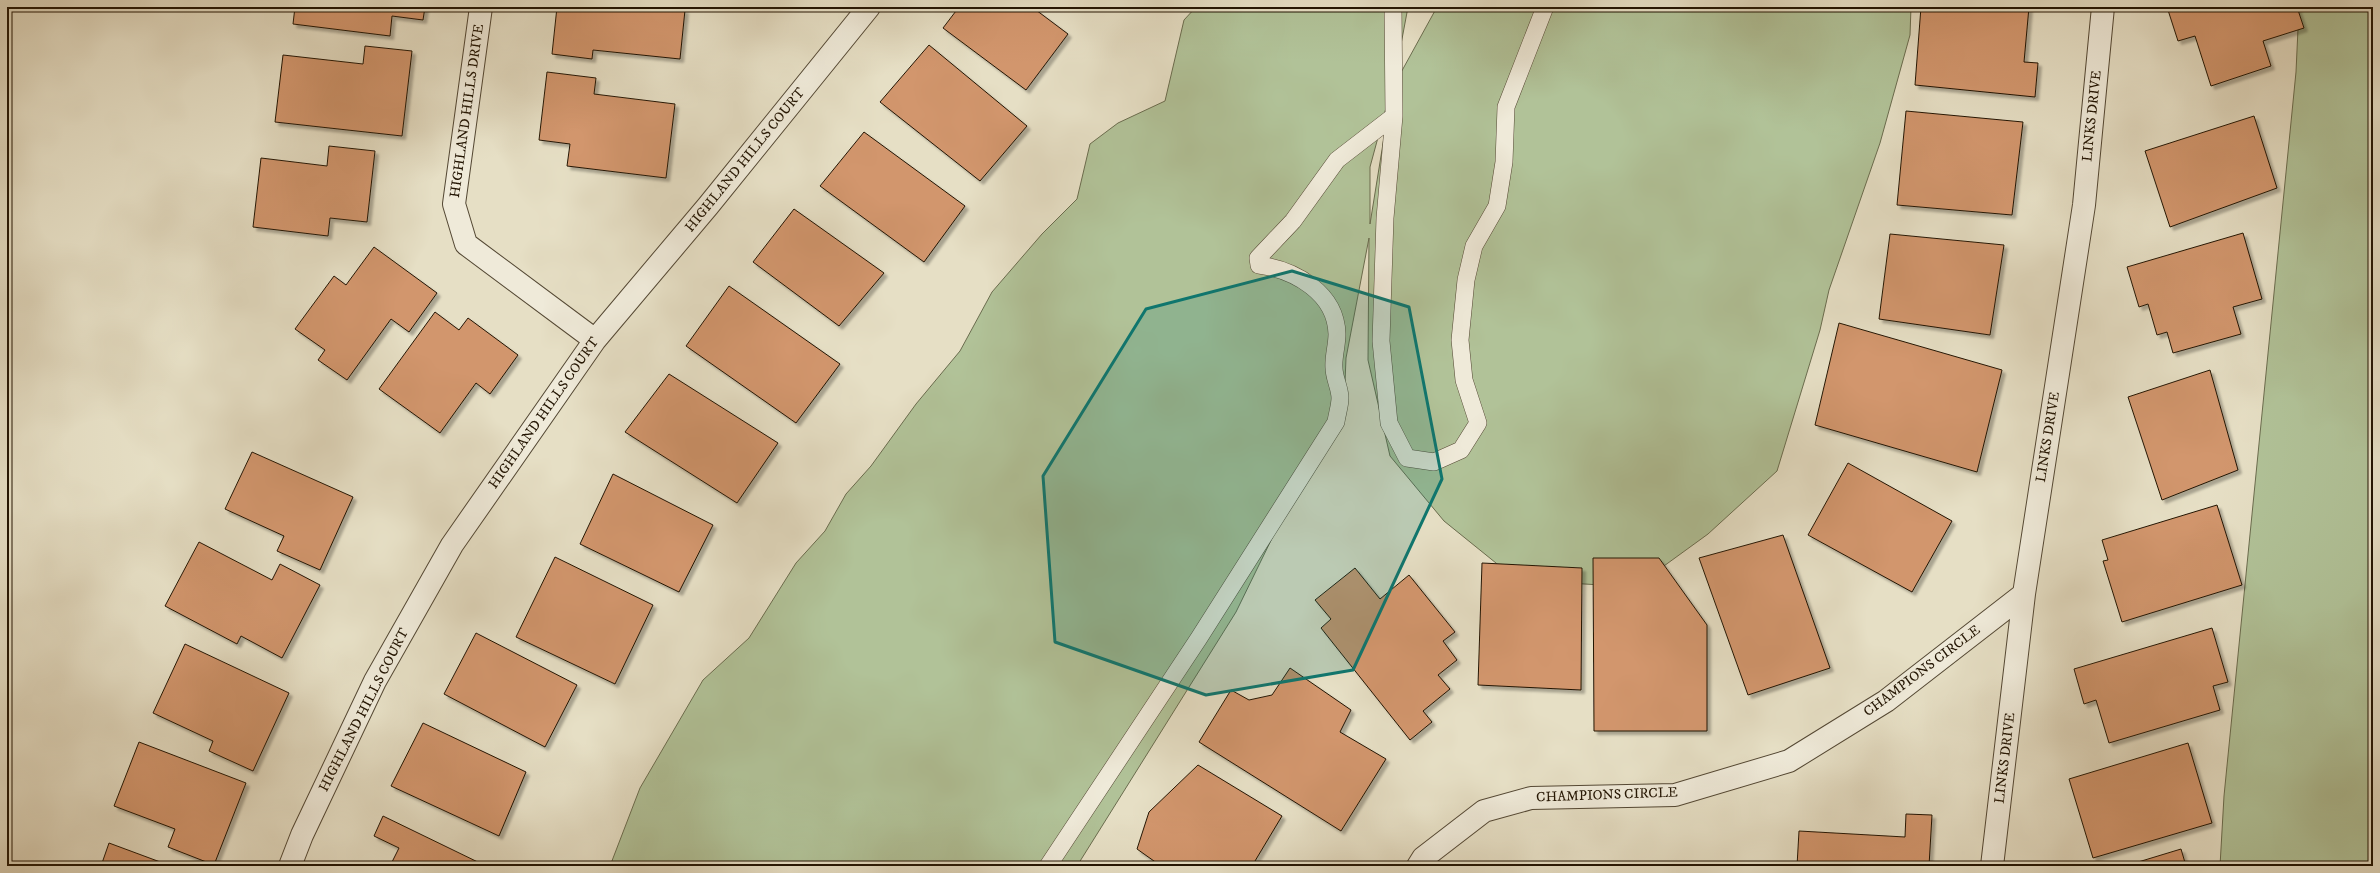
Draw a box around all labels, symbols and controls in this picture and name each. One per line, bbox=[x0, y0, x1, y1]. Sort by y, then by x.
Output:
street label: HIGHLAND HILLS DRIVE bbox=[446, 23, 488, 199]
street label: LINKS DRIVE bbox=[2078, 69, 2106, 162]
street label: HIGHLAND HILLS COURT bbox=[681, 84, 809, 236]
street label: HIGHLAND HILLS COURT bbox=[485, 333, 604, 492]
street label: LINKS DRIVE bbox=[2032, 390, 2064, 484]
street label: CHAMPIONS CIRCLE bbox=[1860, 621, 1984, 721]
street label: HIGHLAND HILLS COURT bbox=[315, 625, 413, 795]
street label: LINKS DRIVE bbox=[1990, 711, 2020, 805]
street label: CHAMPIONS CIRCLE bbox=[1536, 784, 1678, 806]

